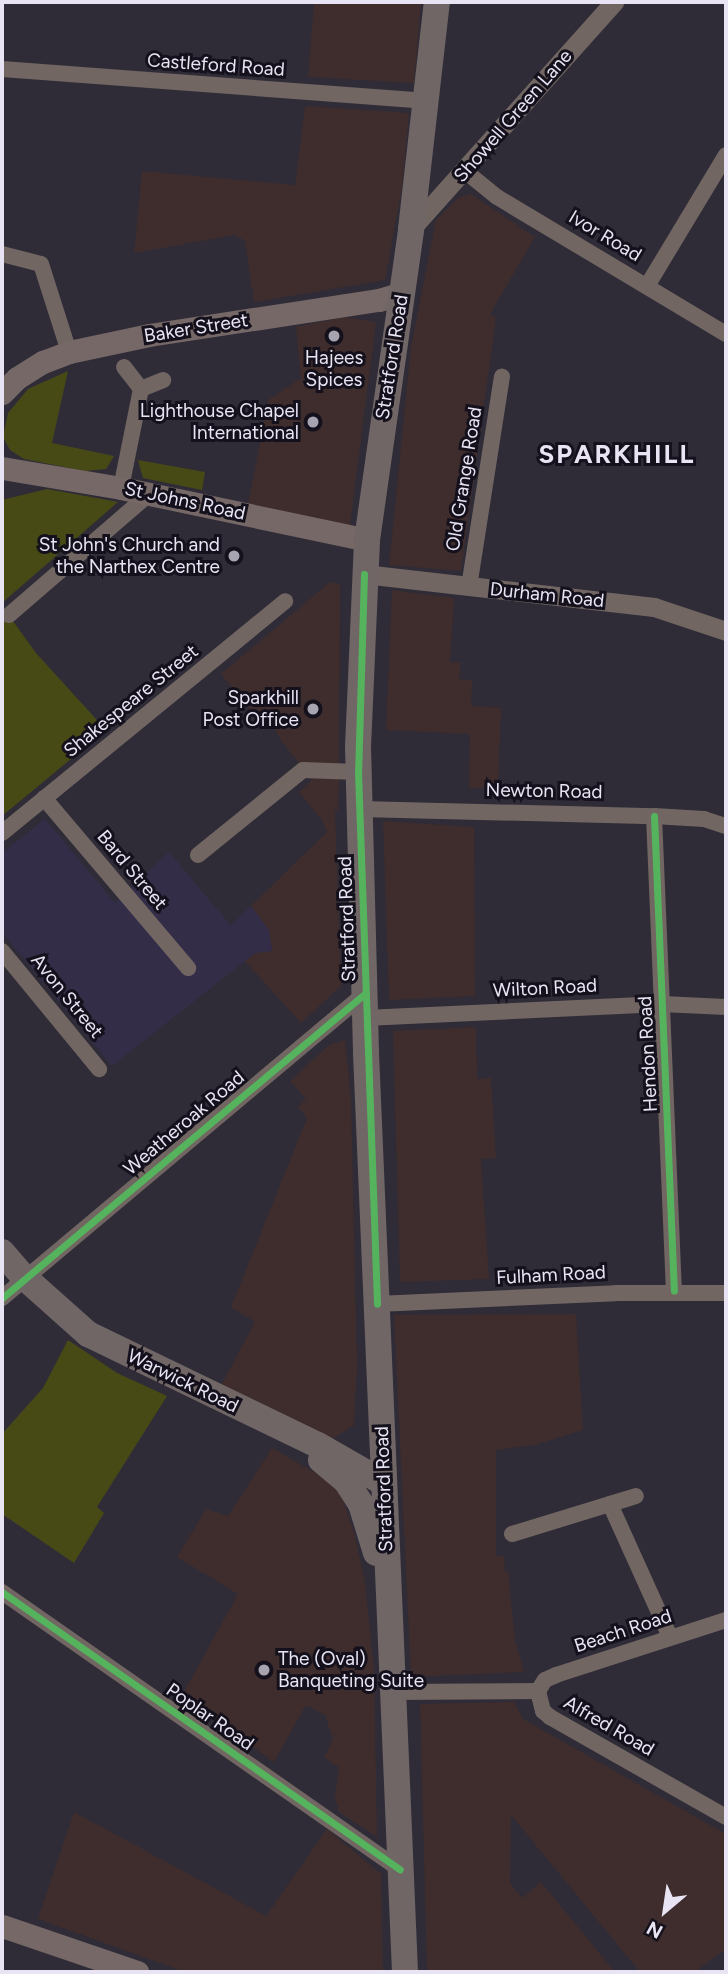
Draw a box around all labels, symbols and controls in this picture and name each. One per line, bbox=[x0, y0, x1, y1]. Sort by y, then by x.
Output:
street label: Showell Green Lane bbox=[449, 45, 577, 187]
street label: Castleford Road bbox=[146, 49, 286, 81]
street label: Ivor Road bbox=[565, 205, 645, 267]
street label: Stratford Road bbox=[371, 293, 413, 421]
street label: Baker Street bbox=[142, 309, 250, 347]
marker: Hajees Spices bbox=[326, 328, 342, 344]
place label: Hajees Spices bbox=[305, 347, 363, 391]
place label: Lighthouse Chapel International bbox=[140, 400, 299, 444]
street label: Old Grange Road bbox=[441, 405, 487, 553]
marker: Lighthouse Chapel International bbox=[305, 414, 321, 430]
district label: SPARKHILL bbox=[540, 439, 694, 471]
street label: St Johns Road bbox=[123, 477, 247, 525]
place label: St John's Church and the Narthex Centre bbox=[39, 534, 220, 578]
marker: St John's Church and the Narthex Centre bbox=[226, 548, 242, 564]
street label: Durham Road bbox=[489, 578, 605, 612]
street label: Shakespeare Street bbox=[59, 640, 203, 762]
place label: Sparkhill Post Office bbox=[203, 687, 299, 731]
marker: Sparkhill Post Office bbox=[305, 701, 321, 717]
street label: Newton Road bbox=[485, 779, 603, 803]
street label: Bard Street bbox=[92, 826, 172, 914]
street label: Stratford Road bbox=[333, 856, 361, 982]
street label: Avon Street bbox=[26, 949, 108, 1043]
street label: Wilton Road bbox=[492, 974, 598, 1002]
street label: Hendon Road bbox=[634, 995, 662, 1113]
street label: Weatheroak Road bbox=[119, 1066, 249, 1180]
street label: Fulham Road bbox=[496, 1261, 606, 1289]
street label: Warwick Road bbox=[124, 1344, 242, 1418]
street label: Stratford Road bbox=[370, 1426, 398, 1552]
street label: Beach Road bbox=[571, 1605, 675, 1657]
place label: The (Oval) Banqueting Suite bbox=[278, 1648, 424, 1692]
marker: The (Oval) Banqueting Suite bbox=[256, 1662, 272, 1678]
street label: Poplar Road bbox=[162, 1678, 258, 1756]
street label: Alfred Road bbox=[560, 1691, 658, 1761]
north arrow bbox=[630, 1876, 700, 1946]
text: N bbox=[643, 1916, 667, 1943]

